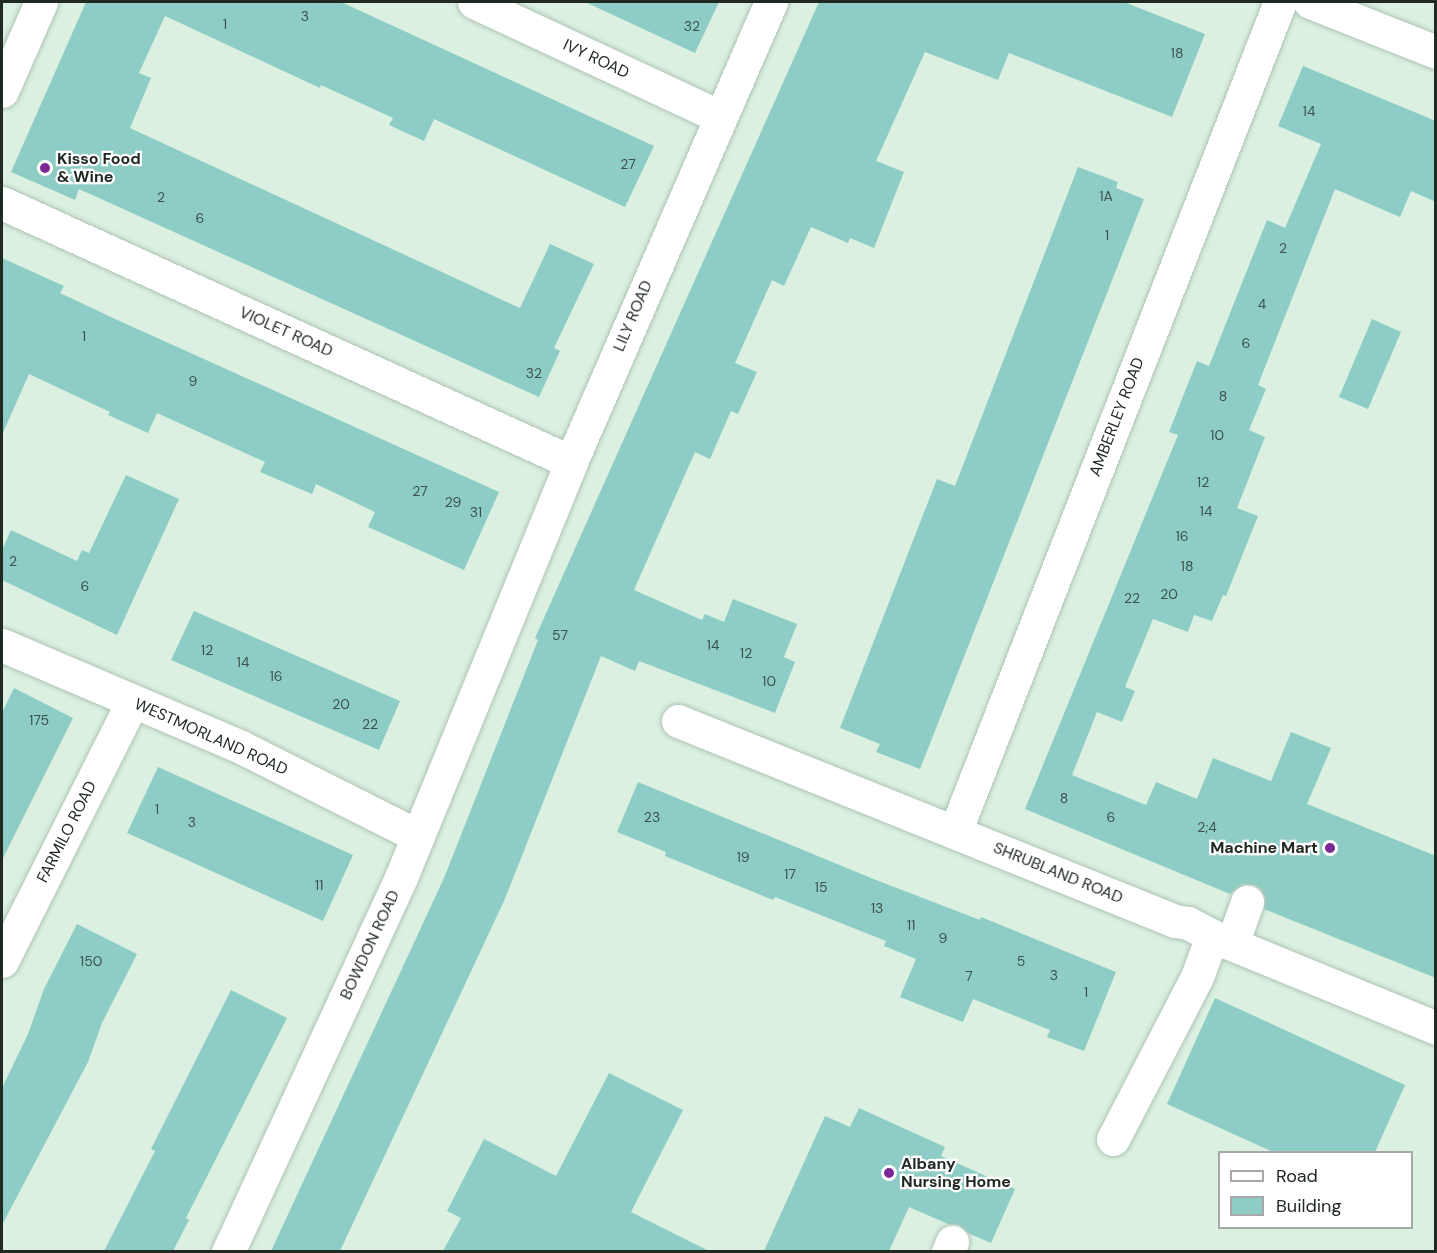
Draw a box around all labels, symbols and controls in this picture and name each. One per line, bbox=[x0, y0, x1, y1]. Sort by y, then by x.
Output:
house number: 3 bbox=[301, 8, 309, 24]
house number: 1 bbox=[223, 16, 227, 32]
house number: 32 bbox=[684, 18, 700, 34]
street label: IVY ROAD bbox=[560, 35, 632, 83]
house number: 18 bbox=[1171, 45, 1183, 61]
house number: 14 bbox=[1303, 103, 1315, 119]
place label: Kisso Food & Wine bbox=[57, 149, 141, 187]
house number: 27 bbox=[620, 156, 636, 172]
marker: Kisso Food & Wine bbox=[38, 161, 52, 175]
house number: 1A bbox=[1099, 188, 1113, 204]
house number: 2 bbox=[157, 189, 165, 205]
house number: 6 bbox=[196, 210, 204, 226]
house number: 1 bbox=[1105, 227, 1109, 243]
house number: 2 bbox=[1279, 240, 1287, 256]
street label: LILY ROAD bbox=[609, 278, 657, 354]
house number: 4 bbox=[1258, 296, 1266, 312]
street label: VIOLET ROAD bbox=[236, 303, 336, 361]
house number: 1 bbox=[82, 328, 86, 344]
house number: 6 bbox=[1242, 335, 1250, 351]
street label: AMBERLEY ROAD bbox=[1085, 355, 1149, 479]
house number: 32 bbox=[526, 365, 542, 381]
house number: 9 bbox=[189, 373, 197, 389]
house number: 8 bbox=[1219, 388, 1227, 404]
house number: 10 bbox=[1210, 427, 1224, 443]
house number: 12 bbox=[1197, 474, 1209, 490]
house number: 27 bbox=[412, 483, 428, 499]
house number: 29 bbox=[445, 494, 461, 510]
house number: 14 bbox=[1200, 503, 1212, 519]
house number: 31 bbox=[470, 504, 482, 520]
house number: 16 bbox=[1175, 528, 1189, 544]
house number: 2 bbox=[9, 553, 17, 569]
house number: 18 bbox=[1181, 558, 1193, 574]
house number: 6 bbox=[81, 578, 89, 594]
house number: 20 bbox=[1160, 586, 1178, 602]
house number: 22 bbox=[1124, 590, 1140, 606]
house number: 57 bbox=[552, 627, 568, 643]
house number: 14 bbox=[707, 637, 719, 653]
house number: 12 bbox=[201, 642, 213, 658]
house number: 12 bbox=[740, 645, 752, 661]
house number: 14 bbox=[237, 654, 249, 670]
house number: 16 bbox=[269, 668, 283, 684]
house number: 10 bbox=[762, 673, 776, 689]
street label: WESTMORLAND ROAD bbox=[131, 694, 291, 780]
house number: 20 bbox=[332, 696, 350, 712]
house number: 175 bbox=[29, 712, 49, 728]
house number: 22 bbox=[362, 716, 378, 732]
street label: FARMILO ROAD bbox=[33, 778, 101, 886]
house number: 8 bbox=[1060, 790, 1068, 806]
house number: 1 bbox=[155, 801, 159, 817]
house number: 23 bbox=[644, 809, 660, 825]
house number: 6 bbox=[1107, 809, 1115, 825]
house number: 3 bbox=[188, 814, 196, 830]
house number: 2;4 bbox=[1197, 819, 1217, 835]
street label: SHRUBLAND ROAD bbox=[990, 838, 1126, 908]
place label: Machine Mart bbox=[1210, 838, 1318, 858]
marker: Machine Mart bbox=[1323, 841, 1337, 855]
house number: 19 bbox=[736, 849, 750, 865]
house number: 17 bbox=[784, 866, 796, 882]
house number: 11 bbox=[315, 877, 323, 893]
house number: 15 bbox=[815, 879, 827, 895]
street label: BOWDON ROAD bbox=[336, 887, 404, 1003]
house number: 13 bbox=[871, 900, 883, 916]
house number: 11 bbox=[907, 917, 915, 933]
house number: 9 bbox=[939, 930, 947, 946]
house number: 150 bbox=[80, 953, 102, 969]
house number: 5 bbox=[1017, 953, 1025, 969]
house number: 3 bbox=[1050, 967, 1058, 983]
house number: 7 bbox=[965, 968, 973, 984]
house number: 1 bbox=[1084, 984, 1088, 1000]
legend bbox=[1218, 1151, 1413, 1229]
place label: Albany Nursing Home bbox=[901, 1154, 1011, 1192]
text: Road bbox=[1276, 1164, 1318, 1188]
marker: Albany Nursing Home bbox=[882, 1166, 896, 1180]
text: Building bbox=[1276, 1194, 1341, 1218]

